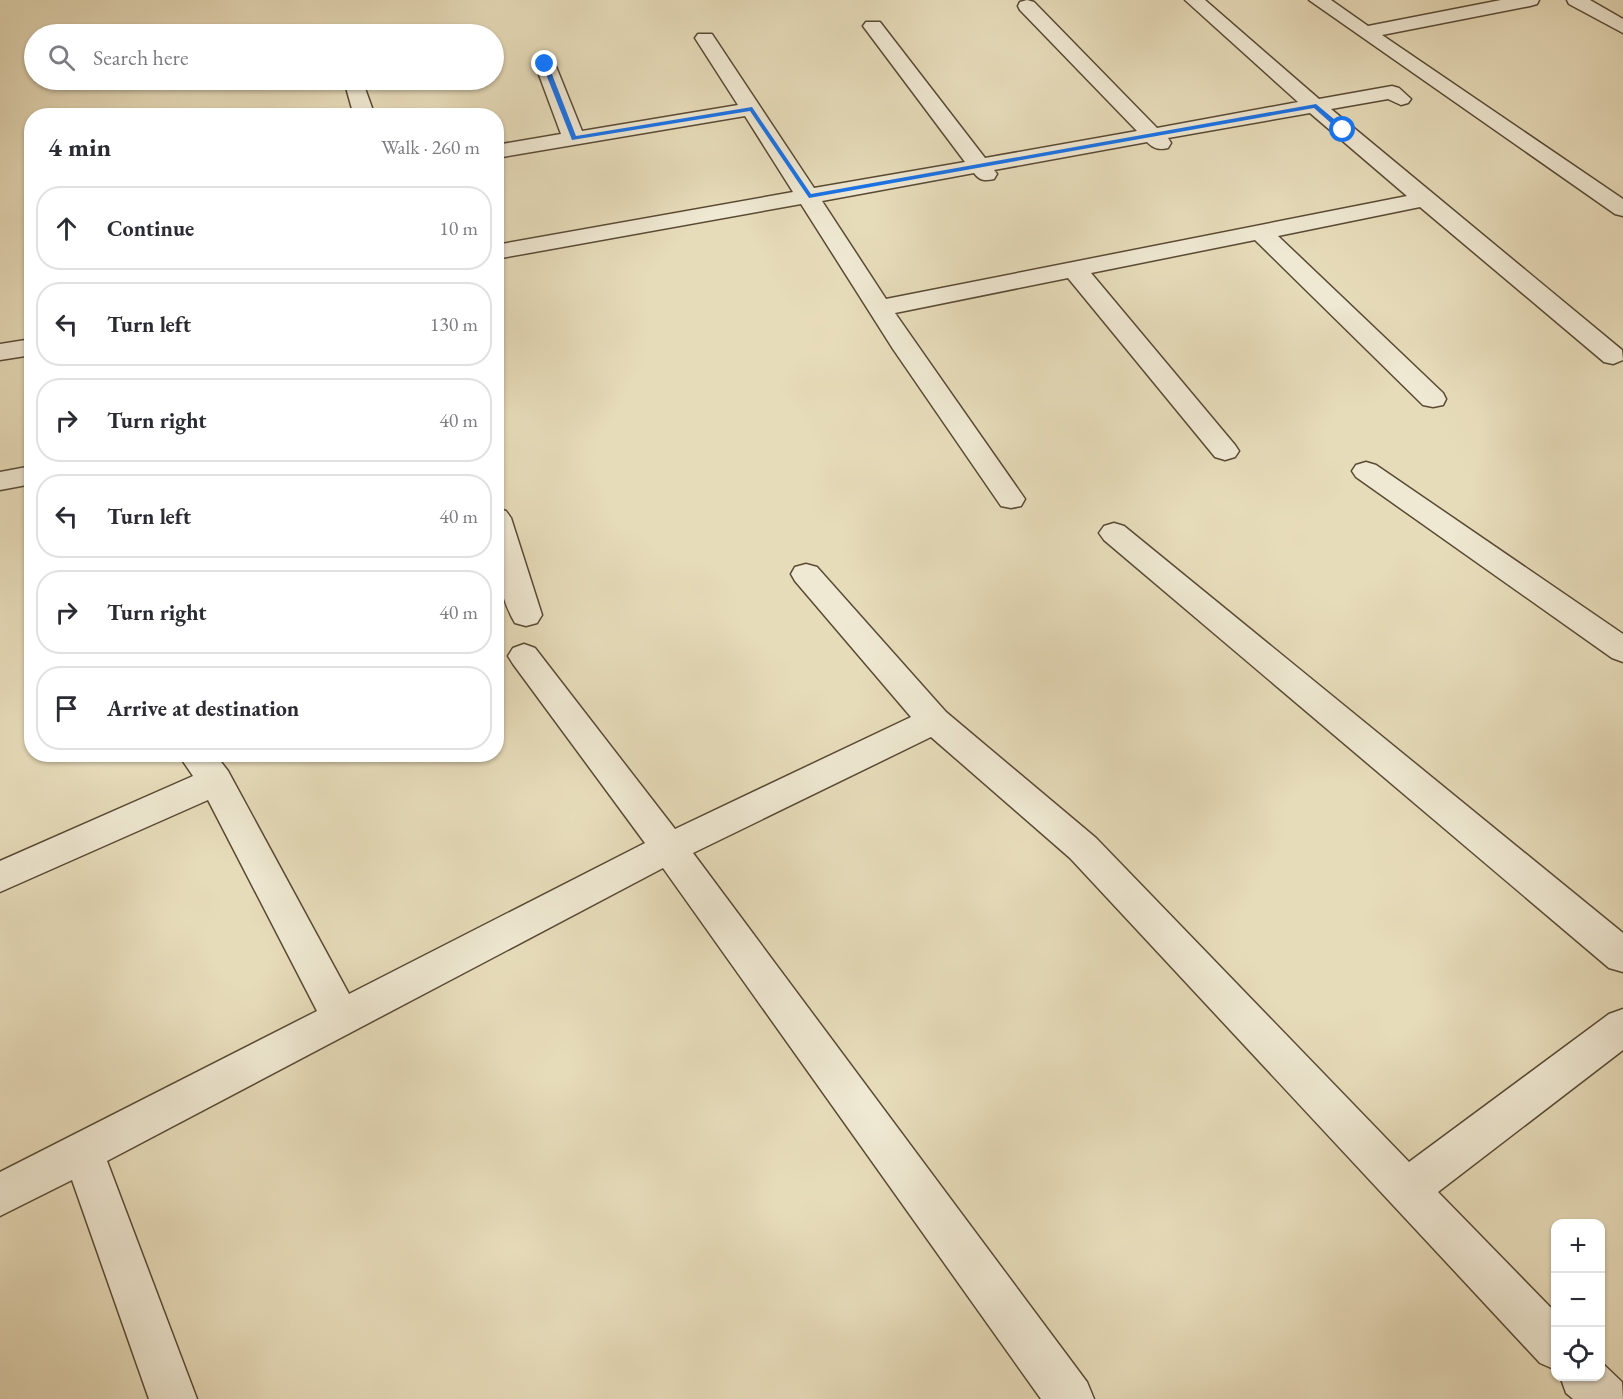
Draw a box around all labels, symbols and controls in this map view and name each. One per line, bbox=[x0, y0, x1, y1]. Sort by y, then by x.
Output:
search box bbox=[24, 24, 504, 90]
icon: search bbox=[45, 41, 78, 74]
text: Search here bbox=[93, 43, 188, 72]
route end bbox=[531, 50, 557, 76]
route start bbox=[1329, 116, 1355, 142]
text: 4 min bbox=[48, 130, 111, 164]
text: Walk · 260 m bbox=[381, 134, 480, 160]
icon: ahead bbox=[50, 212, 83, 245]
text: Continue bbox=[107, 214, 194, 243]
text: 10 m bbox=[439, 215, 478, 241]
icon: left bbox=[50, 308, 83, 341]
text: Turn left bbox=[107, 310, 191, 339]
text: 130 m bbox=[430, 311, 478, 337]
icon: right bbox=[50, 404, 83, 437]
text: Turn right bbox=[107, 406, 206, 435]
text: 40 m bbox=[439, 407, 478, 433]
icon: left bbox=[50, 500, 83, 533]
text: Turn left bbox=[107, 502, 191, 531]
text: 40 m bbox=[439, 503, 478, 529]
icon: right bbox=[50, 596, 83, 629]
text: Turn right bbox=[107, 598, 206, 627]
text: 40 m bbox=[439, 599, 478, 625]
icon: arrive bbox=[50, 692, 83, 725]
text: Arrive at destination bbox=[107, 694, 299, 723]
map controls bbox=[1551, 1219, 1605, 1381]
button: + bbox=[1551, 1219, 1605, 1273]
button: − bbox=[1551, 1273, 1605, 1327]
button: locate bbox=[1551, 1327, 1605, 1381]

